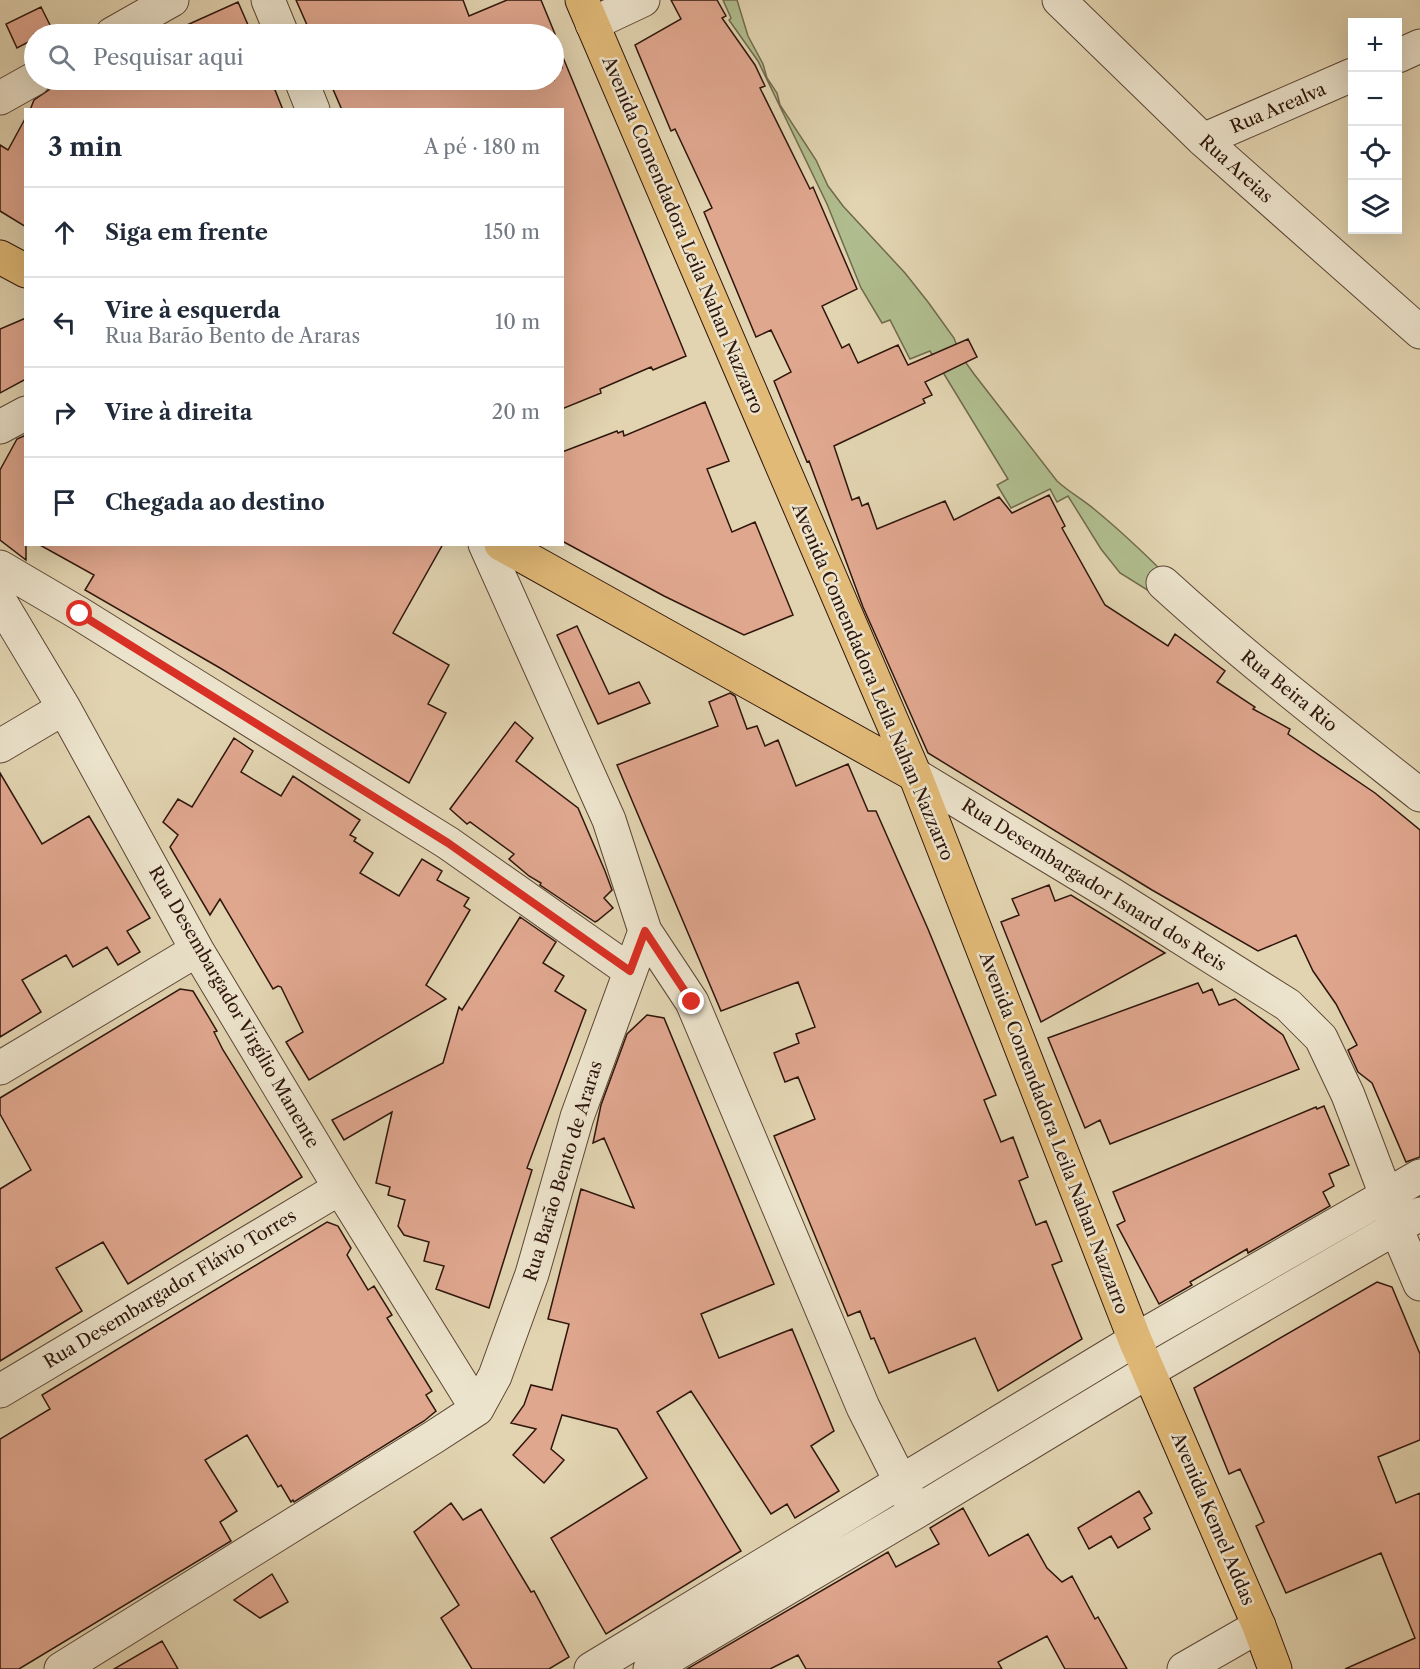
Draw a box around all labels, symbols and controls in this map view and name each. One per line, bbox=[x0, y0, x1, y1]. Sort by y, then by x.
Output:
map controls bbox=[1348, 18, 1402, 234]
button: + bbox=[1348, 18, 1402, 72]
search box bbox=[24, 24, 564, 90]
icon: search bbox=[45, 41, 78, 74]
text: Pesquisar aqui bbox=[93, 44, 243, 71]
street label: Avenida Comendadora Leila Nahan Nazzarro bbox=[597, 52, 769, 417]
button: − bbox=[1348, 72, 1402, 126]
street label: Rua Arealva bbox=[1227, 78, 1330, 138]
button: locate bbox=[1348, 126, 1402, 180]
street label: Rua Areias bbox=[1195, 130, 1277, 208]
text: 3 min bbox=[48, 131, 122, 163]
text: A pé · 180 m bbox=[424, 135, 540, 159]
button: layers bbox=[1348, 180, 1402, 234]
icon: ahead bbox=[48, 216, 81, 249]
text: Siga em frente bbox=[105, 219, 268, 246]
text: 150 m bbox=[484, 220, 540, 244]
text: Vire à esquerda bbox=[105, 297, 280, 324]
icon: left bbox=[48, 306, 81, 339]
text: 10 m bbox=[495, 310, 540, 334]
text: Rua Barão Bento de Araras bbox=[105, 324, 360, 348]
icon: right bbox=[48, 396, 81, 429]
text: Vire à direita bbox=[105, 399, 252, 426]
text: 20 m bbox=[492, 400, 540, 424]
icon: arrive bbox=[48, 486, 81, 519]
text: Chegada ao destino bbox=[105, 489, 325, 516]
street label: Avenida Comendadora Leila Nahan Nazzarro bbox=[787, 499, 959, 864]
route start bbox=[66, 600, 92, 626]
street label: Rua Beira Rio bbox=[1236, 645, 1342, 737]
street label: Rua Desembargador Isnard dos Reis bbox=[958, 794, 1230, 976]
street label: Rua Desembargador Virgílio Manente bbox=[144, 862, 324, 1152]
street label: Avenida Comendadora Leila Nahan Nazzarro bbox=[974, 948, 1133, 1317]
route end bbox=[678, 988, 704, 1014]
street label: Rua Barão Bento de Araras bbox=[519, 1058, 607, 1284]
street label: Rua Desembargador Flávio Torres bbox=[40, 1205, 300, 1373]
street label: Avenida Kemel Addas bbox=[1166, 1428, 1259, 1609]

